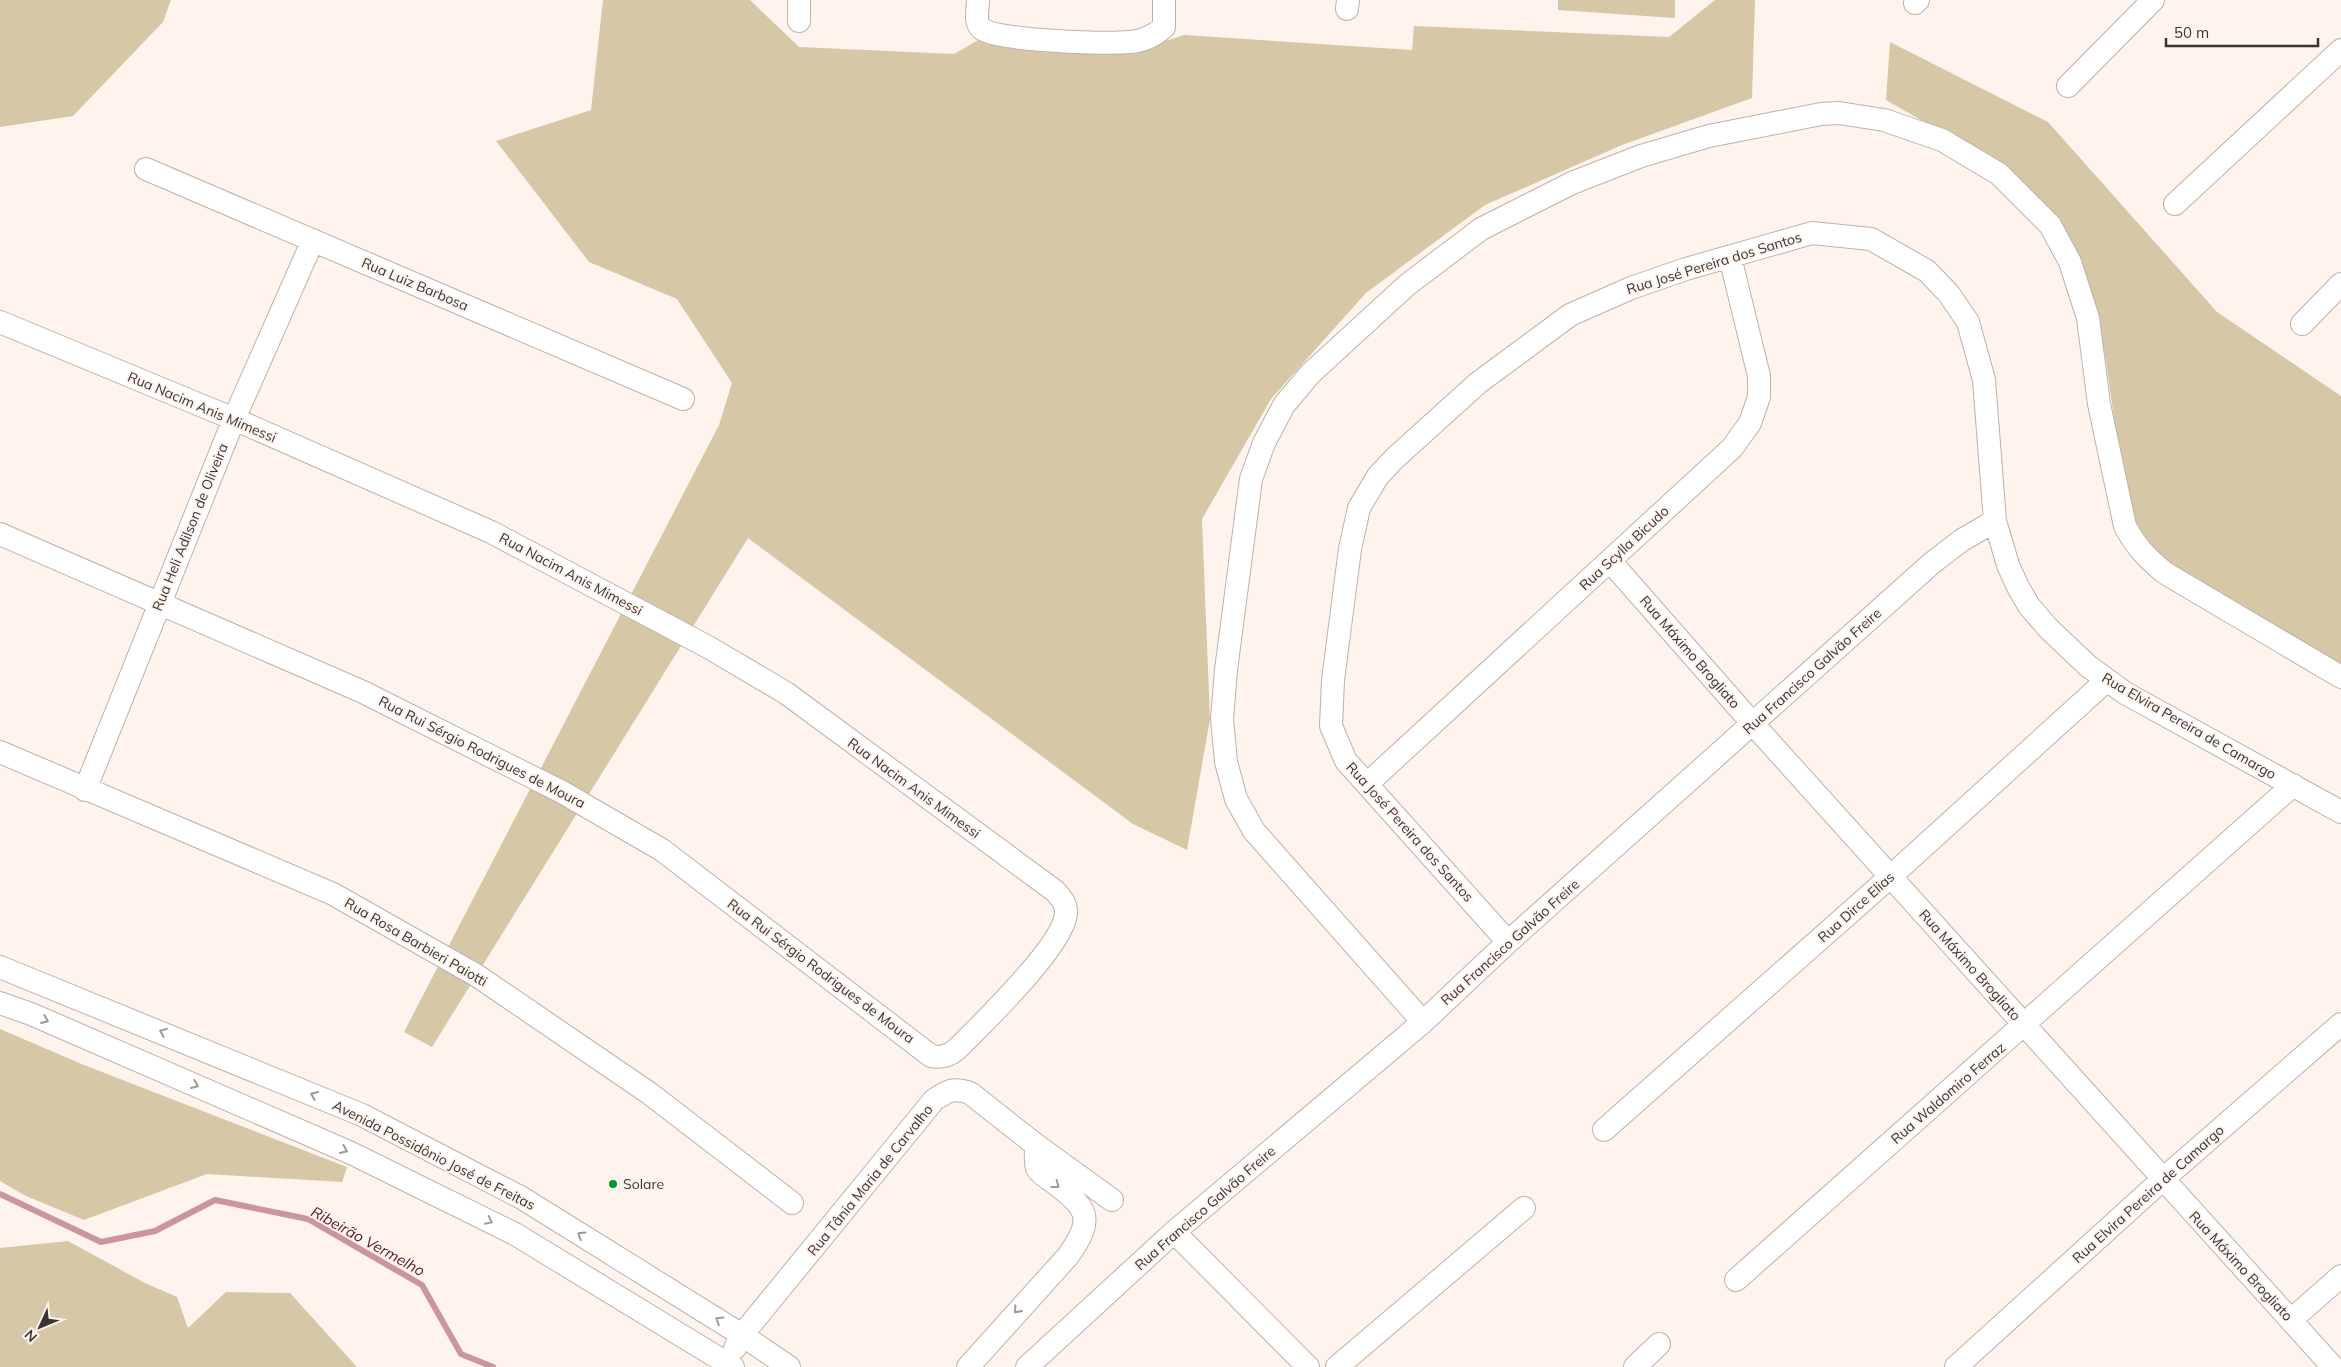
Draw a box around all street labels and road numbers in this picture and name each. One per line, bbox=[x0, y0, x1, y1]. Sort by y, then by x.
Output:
street label: Rua José Pereira dos Santos bbox=[1624, 228, 1804, 298]
street label: Rua Luiz Barbosa bbox=[359, 253, 471, 315]
street label: Rua Nacim Anis Mimessi bbox=[125, 367, 279, 447]
street label: Rua Heli Adilson de Oliveira bbox=[148, 440, 232, 614]
street label: Rua Scylla Bicudo bbox=[1575, 502, 1673, 594]
street label: Rua Nacim Anis Mimessi bbox=[496, 529, 646, 619]
street label: Rua Máximo Brogliato bbox=[1636, 592, 1744, 712]
street label: Rua Francisco Galvão Freire bbox=[1739, 604, 1885, 738]
street label: Rua Elvira Pereira de Camargo bbox=[2099, 669, 2279, 783]
street label: Rua Rui Sérgio Rodrigues de Moura bbox=[376, 692, 588, 812]
street label: Rua Nacim Anis Mimessi bbox=[844, 734, 984, 842]
street label: Rua José Pereira dos Santos bbox=[1342, 758, 1478, 906]
street label: Rua Dirce Elias bbox=[1814, 868, 1898, 946]
street label: Rua Francisco Galvão Freire bbox=[1437, 875, 1583, 1009]
street label: Rua Rosa Barbieri Paiotti bbox=[341, 894, 491, 990]
street label: Rua Rui Sérgio Rodrigues de Moura bbox=[724, 895, 918, 1047]
street label: Rua Máximo Brogliato bbox=[1915, 906, 2025, 1024]
street label: Rua Waldomiro Ferraz bbox=[1887, 1038, 2009, 1148]
street label: Avenida Possidônio José de Freitas bbox=[330, 1096, 538, 1214]
street label: Rua Tânia Maria de Carvalho bbox=[803, 1101, 937, 1259]
street label: Rua Elvira Pereira de Camargo bbox=[2068, 1121, 2228, 1267]
street label: Rua Francisco Galvão Freire bbox=[1131, 1142, 1279, 1274]
street label: Rua Máximo Brogliato bbox=[2185, 1207, 2297, 1325]

